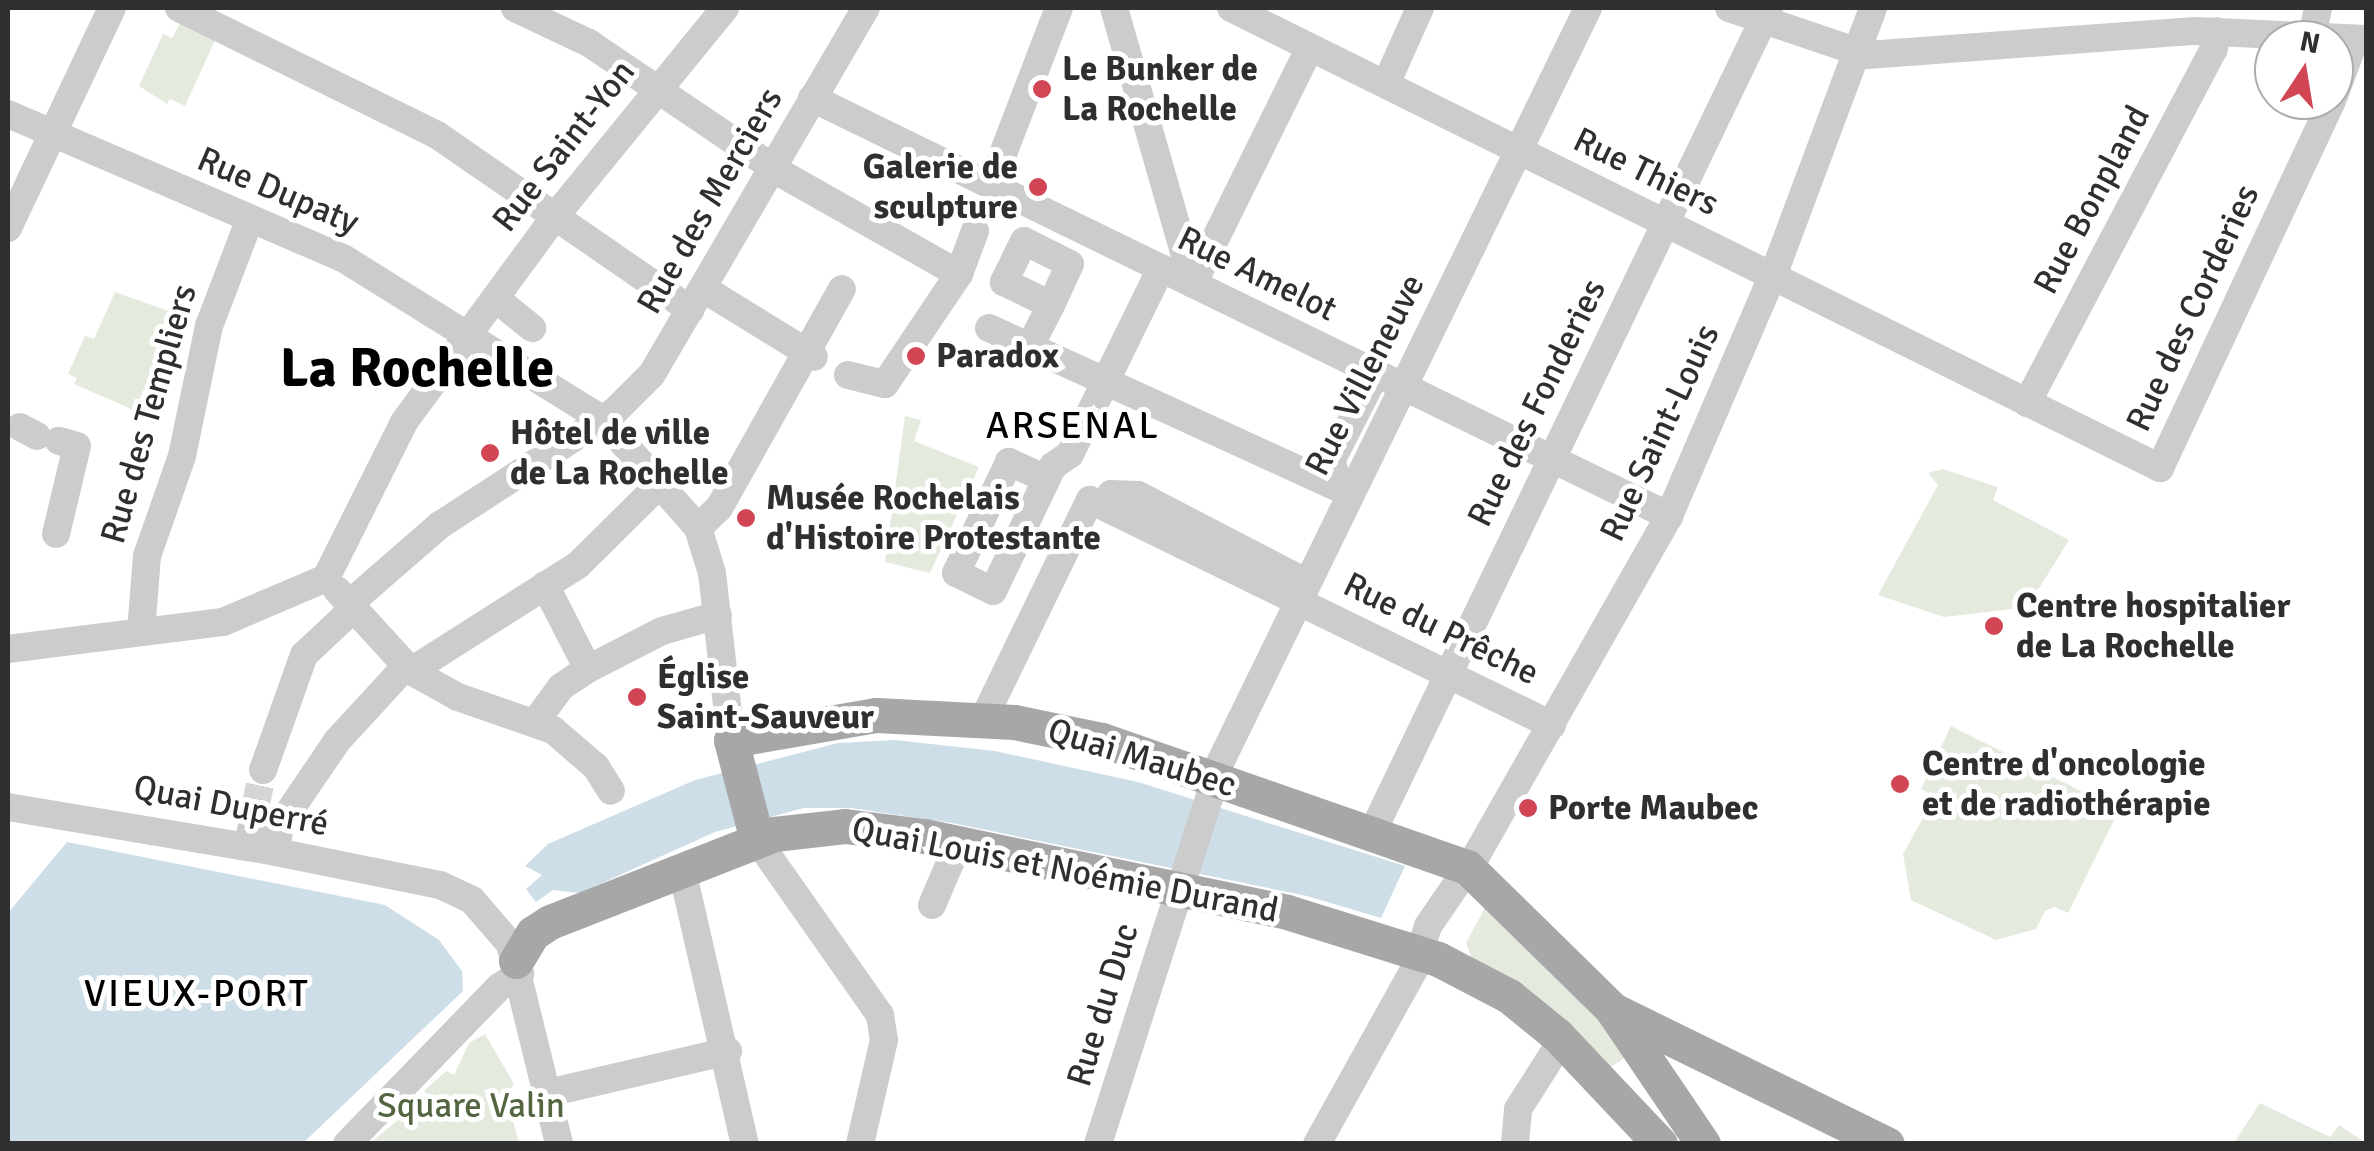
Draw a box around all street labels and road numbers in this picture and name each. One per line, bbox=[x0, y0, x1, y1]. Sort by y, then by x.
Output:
street label: Rue Saint-Yon bbox=[484, 52, 644, 240]
street label: Rue des Merciers bbox=[628, 81, 792, 321]
street label: Rue Bonpland bbox=[2025, 99, 2159, 301]
street label: Rue Thiers bbox=[1567, 119, 1725, 225]
street label: Rue Dupaty bbox=[191, 138, 365, 244]
street label: Rue des Corderies bbox=[2118, 178, 2268, 438]
street label: Rue Amelot bbox=[1171, 218, 1343, 330]
street label: Rue Villeneuve bbox=[1296, 267, 1434, 483]
street label: Rue des Fonderies bbox=[1459, 272, 1615, 534]
street label: Rue des Templiers bbox=[92, 280, 206, 548]
street label: Rue Saint-Louis bbox=[1591, 318, 1729, 548]
street label: Rue du Prêche bbox=[1337, 564, 1545, 694]
street label: Quai Maubec bbox=[1043, 709, 1241, 807]
street label: Quai Duperré bbox=[130, 767, 332, 845]
street label: Quai Louis et Noémie Durand bbox=[848, 808, 1282, 932]
street label: Rue du Duc bbox=[1058, 918, 1148, 1092]

